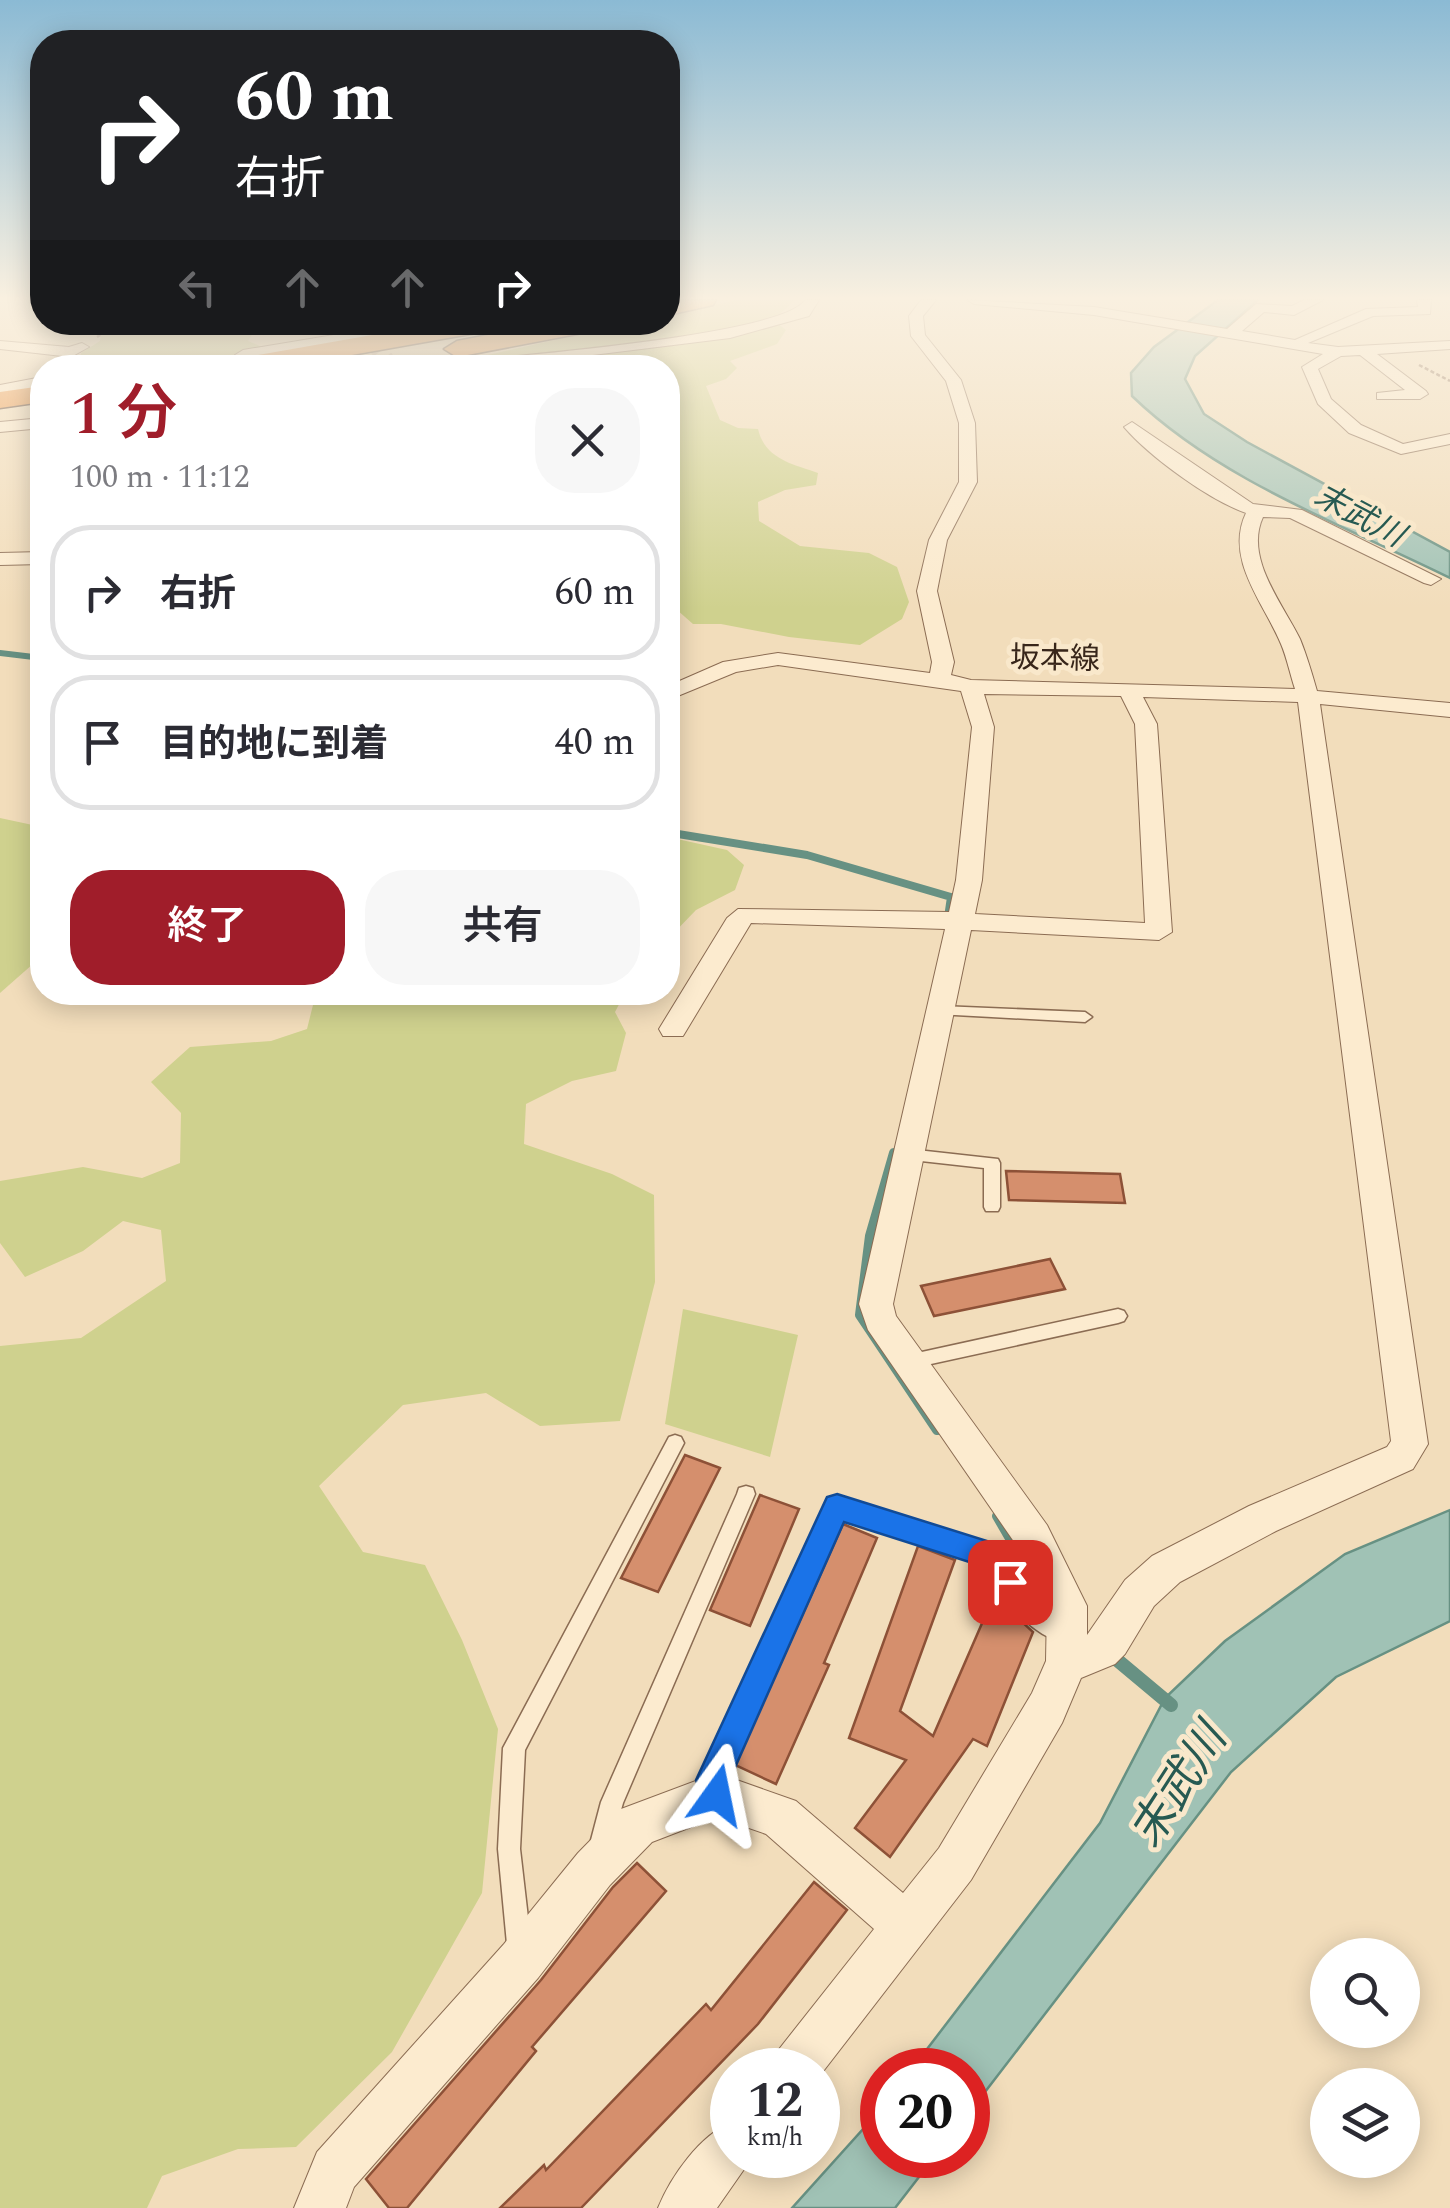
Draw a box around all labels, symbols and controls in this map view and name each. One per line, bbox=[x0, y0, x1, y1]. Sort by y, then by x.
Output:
text: 60 m bbox=[235, 45, 394, 151]
icon: right bbox=[70, 70, 200, 200]
text: 右折 bbox=[235, 145, 325, 214]
icon: left bbox=[170, 260, 225, 315]
icon: ahead bbox=[275, 260, 330, 315]
icon: ahead bbox=[380, 260, 435, 315]
icon: right bbox=[485, 260, 540, 315]
text: 1 分 bbox=[70, 369, 177, 461]
button: close bbox=[535, 388, 640, 493]
text: 100 m · 11:12 bbox=[70, 453, 250, 502]
water label: 末武川 bbox=[1305, 472, 1416, 562]
text: 60 m bbox=[555, 564, 635, 622]
icon: right bbox=[75, 565, 130, 620]
text: 右折 bbox=[160, 566, 236, 624]
street label: 坂本線 bbox=[1010, 635, 1100, 683]
text: 40 m bbox=[555, 714, 635, 772]
icon: arrive bbox=[75, 715, 130, 770]
text: 目的地に到着 bbox=[160, 716, 388, 774]
button: 終了 bbox=[70, 870, 345, 985]
button: 共有 bbox=[365, 870, 640, 985]
pin bbox=[968, 1540, 1053, 1625]
icon: arrive bbox=[983, 1555, 1038, 1610]
water label: 末武川 bbox=[1113, 1707, 1247, 1861]
position arrow bbox=[665, 1743, 769, 1847]
map controls bbox=[1310, 1938, 1420, 2178]
button: search bbox=[1310, 1938, 1420, 2048]
speed limit sign: 20 bbox=[860, 2048, 990, 2178]
text: 12 bbox=[747, 2063, 803, 2139]
button: layers bbox=[1310, 2068, 1420, 2178]
text: km/h bbox=[747, 2119, 803, 2157]

